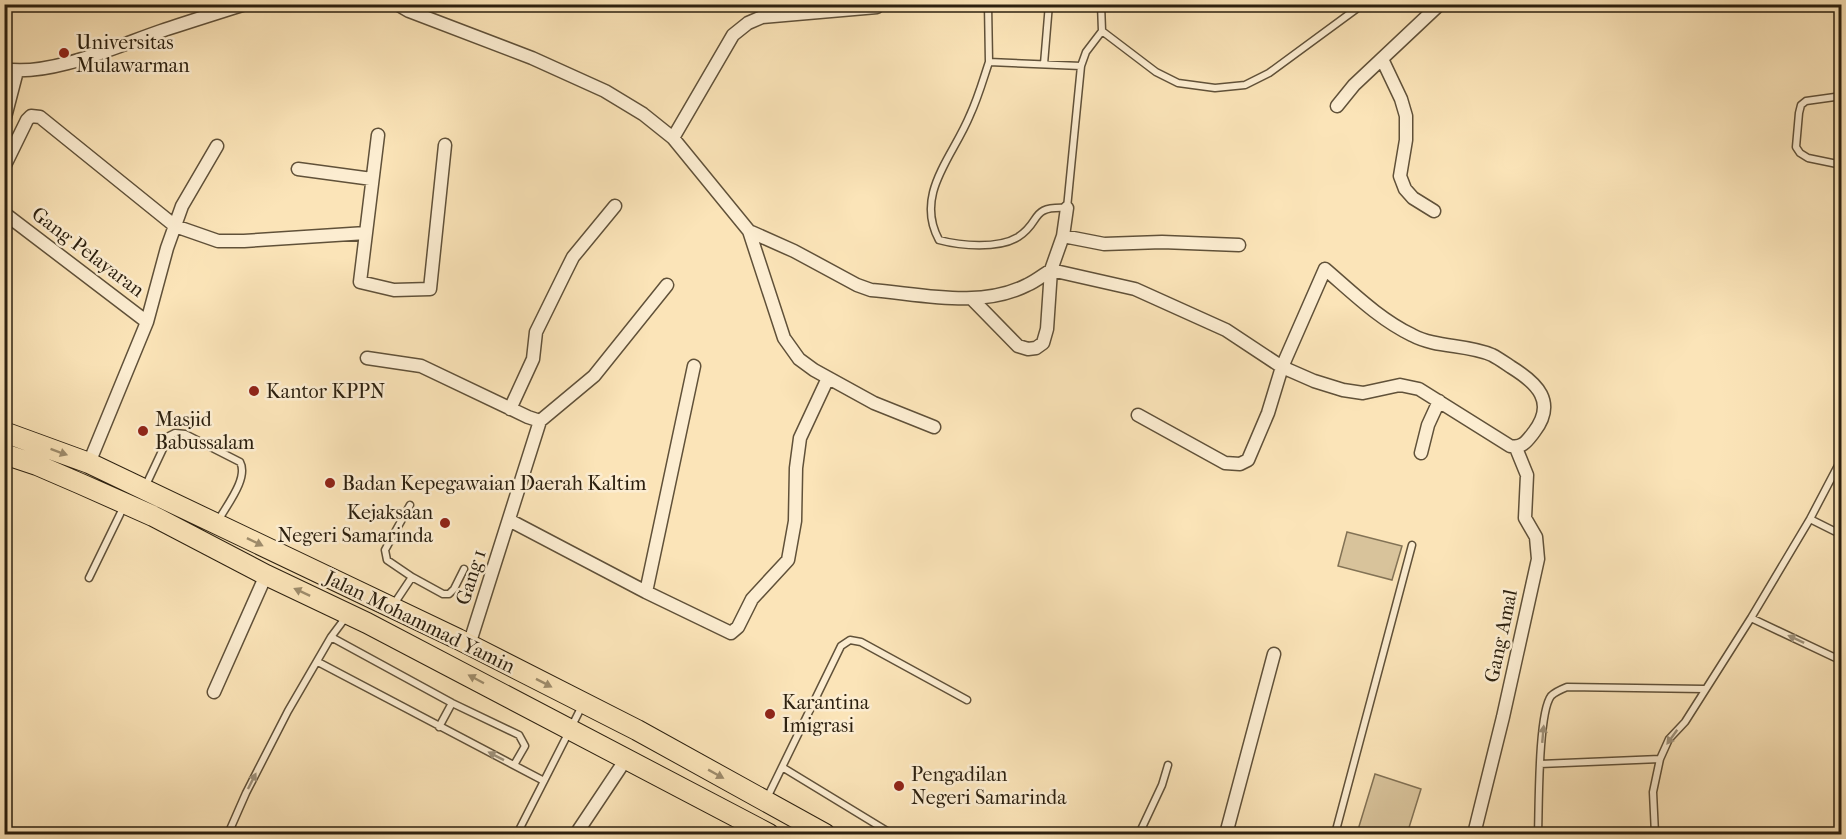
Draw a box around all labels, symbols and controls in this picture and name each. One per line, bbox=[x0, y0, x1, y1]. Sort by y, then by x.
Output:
place label: Universitas Mulawarman bbox=[76, 31, 190, 77]
marker: Universitas Mulawarman bbox=[57, 46, 71, 60]
street label: Gang Pelayaran bbox=[27, 202, 149, 302]
place label: Kantor KPPN bbox=[266, 380, 385, 403]
marker: Kantor KPPN bbox=[247, 384, 261, 398]
place label: Masjid Babussalam bbox=[155, 408, 255, 454]
marker: Masjid Babussalam bbox=[136, 424, 150, 438]
one-way arrow bbox=[51, 447, 69, 457]
place label: Badan Kepegawaian Daerah Kaltim bbox=[342, 472, 647, 495]
marker: Badan Kepegawaian Daerah Kaltim bbox=[323, 476, 337, 490]
place label: Kejaksaan Negeri Samarinda bbox=[277, 501, 434, 547]
marker: Kejaksaan Negeri Samarinda bbox=[438, 516, 452, 530]
one-way arrow bbox=[247, 538, 264, 547]
street label: Gang 1 bbox=[451, 546, 491, 608]
street label: Jalan Mohammad Yamin bbox=[319, 565, 519, 678]
one-way arrow bbox=[294, 587, 311, 596]
street label: Gang Amal bbox=[1480, 587, 1522, 685]
one-way arrow bbox=[1788, 635, 1805, 644]
one-way arrow bbox=[468, 675, 485, 684]
one-way arrow bbox=[536, 678, 553, 688]
place label: Karantina Imigrasi bbox=[782, 691, 870, 737]
marker: Karantina Imigrasi bbox=[763, 707, 777, 721]
one-way arrow bbox=[1538, 725, 1548, 744]
one-way arrow bbox=[1666, 729, 1678, 745]
one-way arrow bbox=[487, 751, 504, 760]
place label: Pengadilan Negeri Samarinda bbox=[911, 763, 1067, 809]
one-way arrow bbox=[708, 769, 725, 779]
one-way arrow bbox=[247, 773, 257, 790]
marker: Pengadilan Negeri Samarinda bbox=[892, 779, 906, 793]

